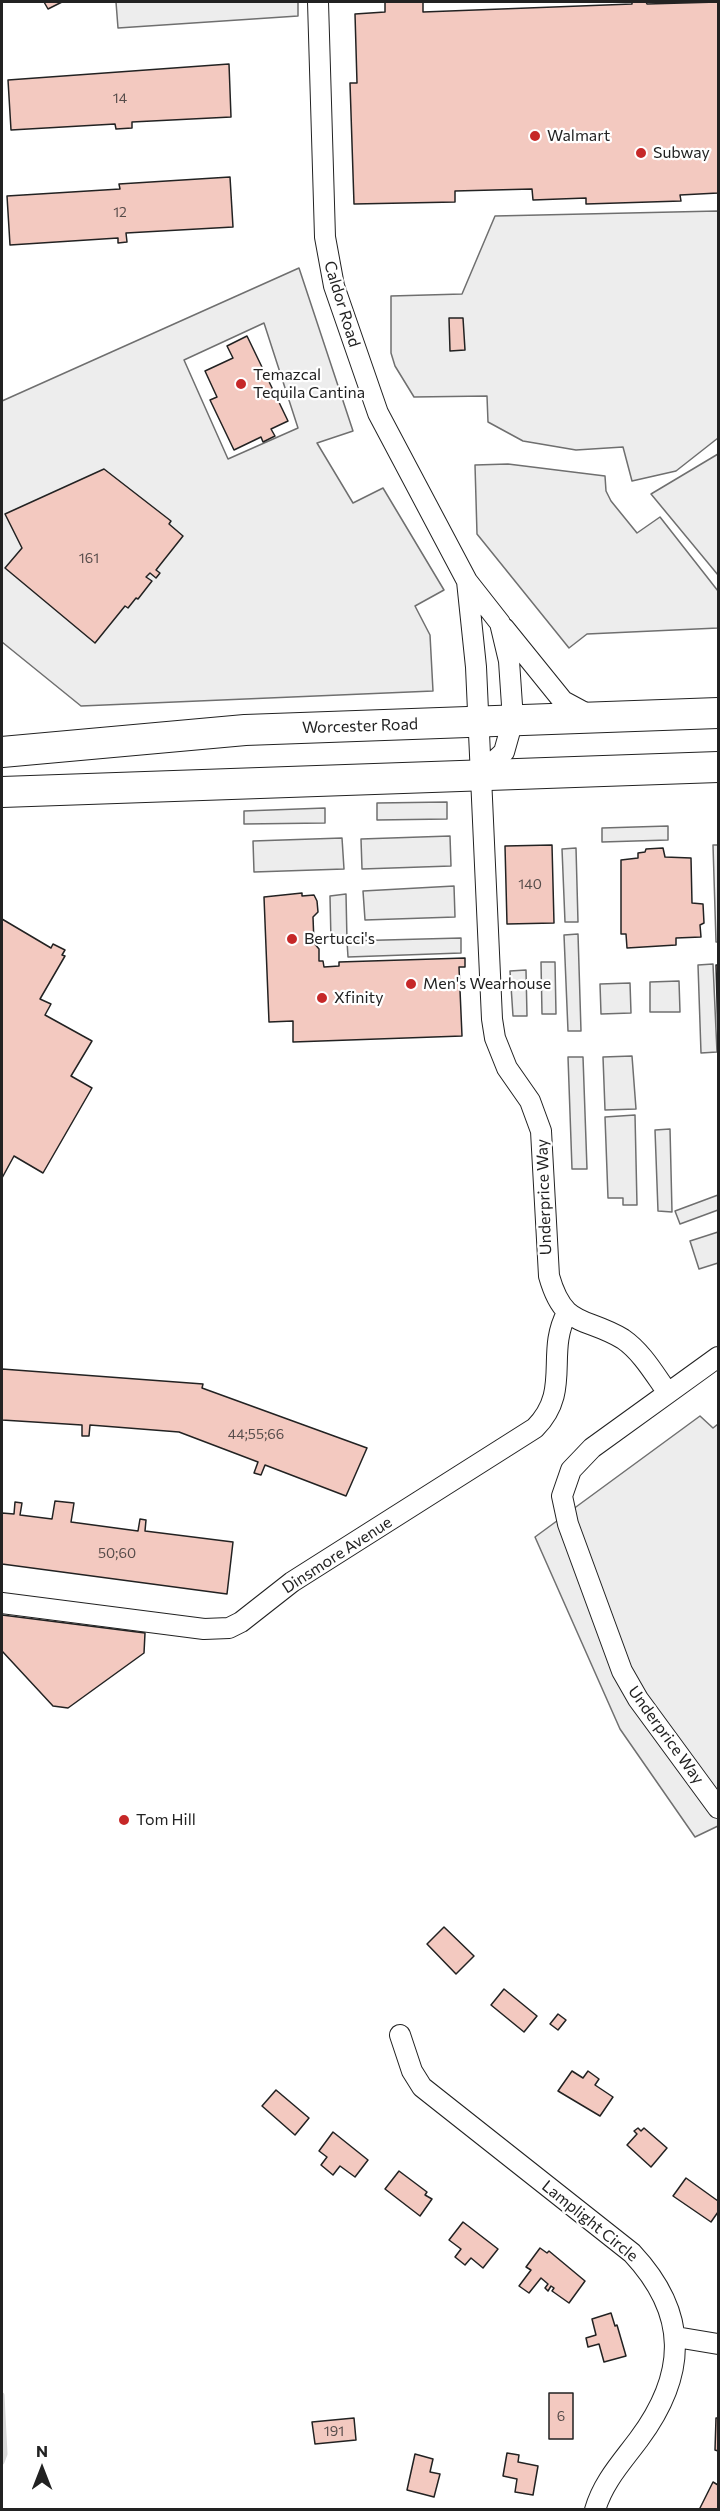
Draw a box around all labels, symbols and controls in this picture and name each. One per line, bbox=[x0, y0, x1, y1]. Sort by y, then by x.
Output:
house number: 14 bbox=[113, 90, 127, 106]
place label: Walmart bbox=[547, 126, 610, 146]
marker: Walmart bbox=[528, 129, 542, 143]
place label: Subway bbox=[653, 143, 710, 163]
marker: Subway bbox=[634, 146, 648, 160]
house number: 12 bbox=[113, 204, 127, 220]
street label: Caldor Road bbox=[320, 259, 364, 349]
place label: Temazcal Tequila Cantina bbox=[253, 365, 365, 403]
marker: Temazcal Tequila Cantina bbox=[234, 377, 248, 391]
house number: 161 bbox=[79, 550, 99, 566]
street label: Worcester Road bbox=[302, 714, 418, 738]
house number: 140 bbox=[518, 876, 542, 892]
place label: Bertucci's bbox=[304, 929, 375, 949]
marker: Bertucci's bbox=[285, 932, 299, 946]
place label: Men's Wearhouse bbox=[423, 974, 551, 994]
marker: Men's Wearhouse bbox=[404, 977, 418, 991]
place label: Xfinity bbox=[334, 988, 383, 1008]
marker: Xfinity bbox=[315, 991, 329, 1005]
street label: Underprice Way bbox=[532, 1139, 556, 1255]
house number: 44;55;66 bbox=[228, 1426, 284, 1442]
street label: Dinsmore Avenue bbox=[279, 1512, 395, 1598]
house number: 50;60 bbox=[98, 1545, 136, 1561]
street label: Underprice Way bbox=[624, 1682, 708, 1788]
place label: Tom Hill bbox=[136, 1810, 196, 1830]
marker: Tom Hill bbox=[117, 1813, 131, 1827]
street label: Lamplight Circle bbox=[538, 2176, 642, 2266]
house number: 6 bbox=[557, 2408, 565, 2424]
house number: 191 bbox=[324, 2423, 344, 2439]
north arrow bbox=[12, 2439, 72, 2499]
text: N bbox=[36, 2441, 48, 2460]

